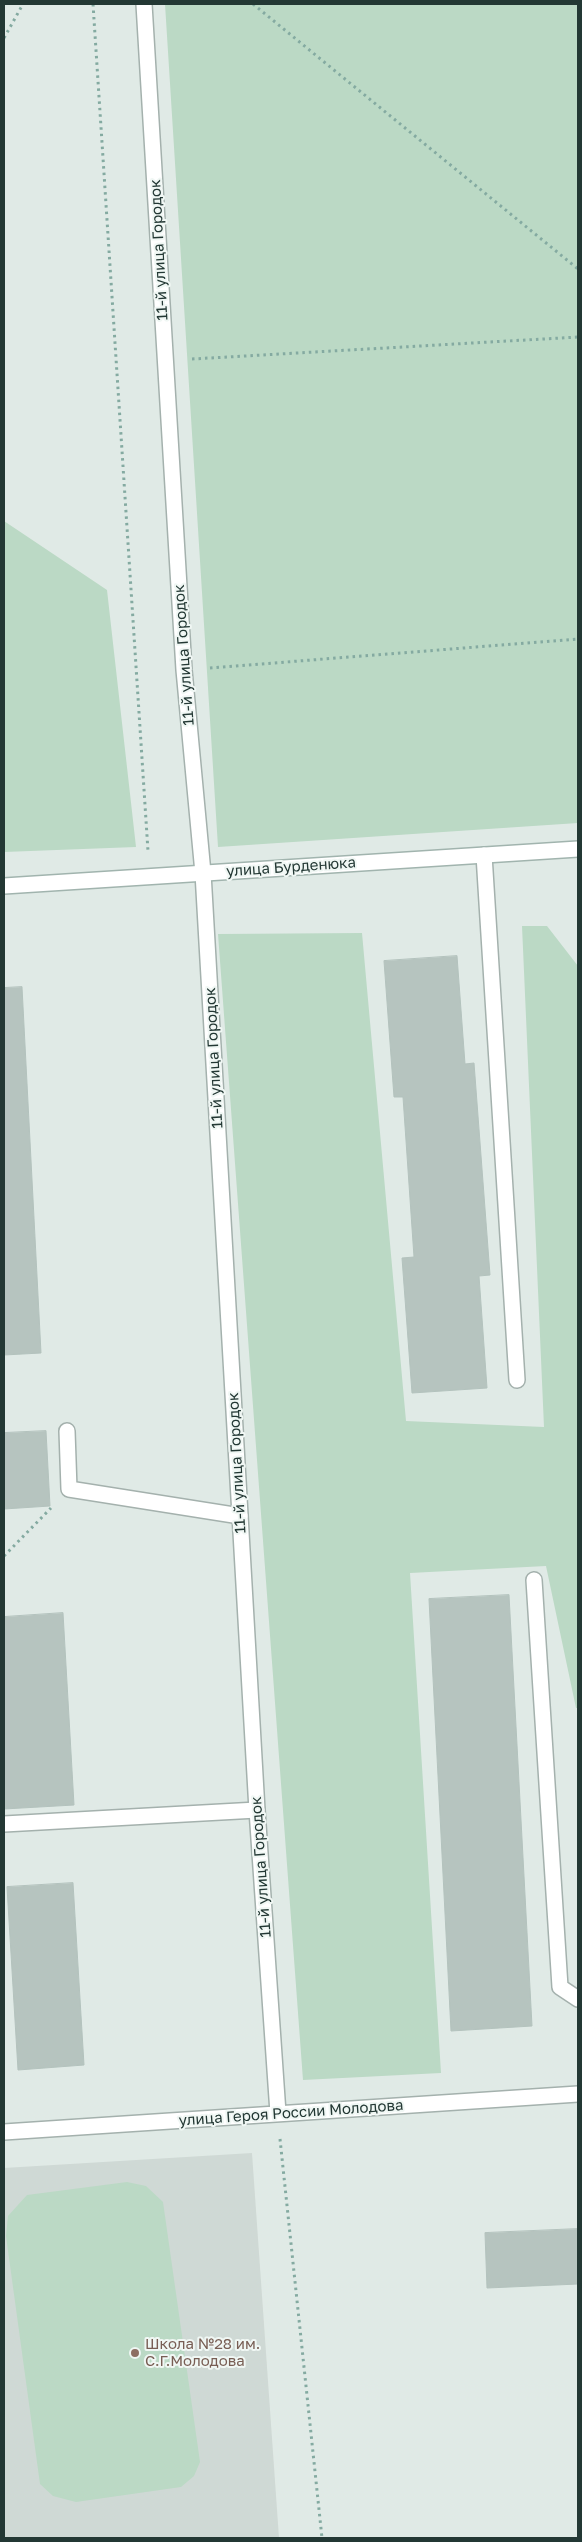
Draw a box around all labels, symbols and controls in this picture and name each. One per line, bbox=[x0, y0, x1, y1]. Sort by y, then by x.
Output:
street label: 11-й улица Городок bbox=[146, 179, 172, 321]
street label: 11-й улица Городок bbox=[170, 584, 198, 726]
street label: улица Бурденюка bbox=[225, 853, 357, 881]
street label: 11-й улица Городок bbox=[201, 987, 227, 1129]
street label: 11-й улица Городок bbox=[224, 1392, 250, 1534]
street label: 11-й улица Городок bbox=[247, 1796, 275, 1938]
street label: улица Героя России Молодова bbox=[178, 2096, 404, 2130]
place label: Школа №28 им. С.Г.Молодова bbox=[145, 2335, 260, 2370]
marker: Школа №28 им. С.Г.Молодова bbox=[129, 2347, 141, 2359]

